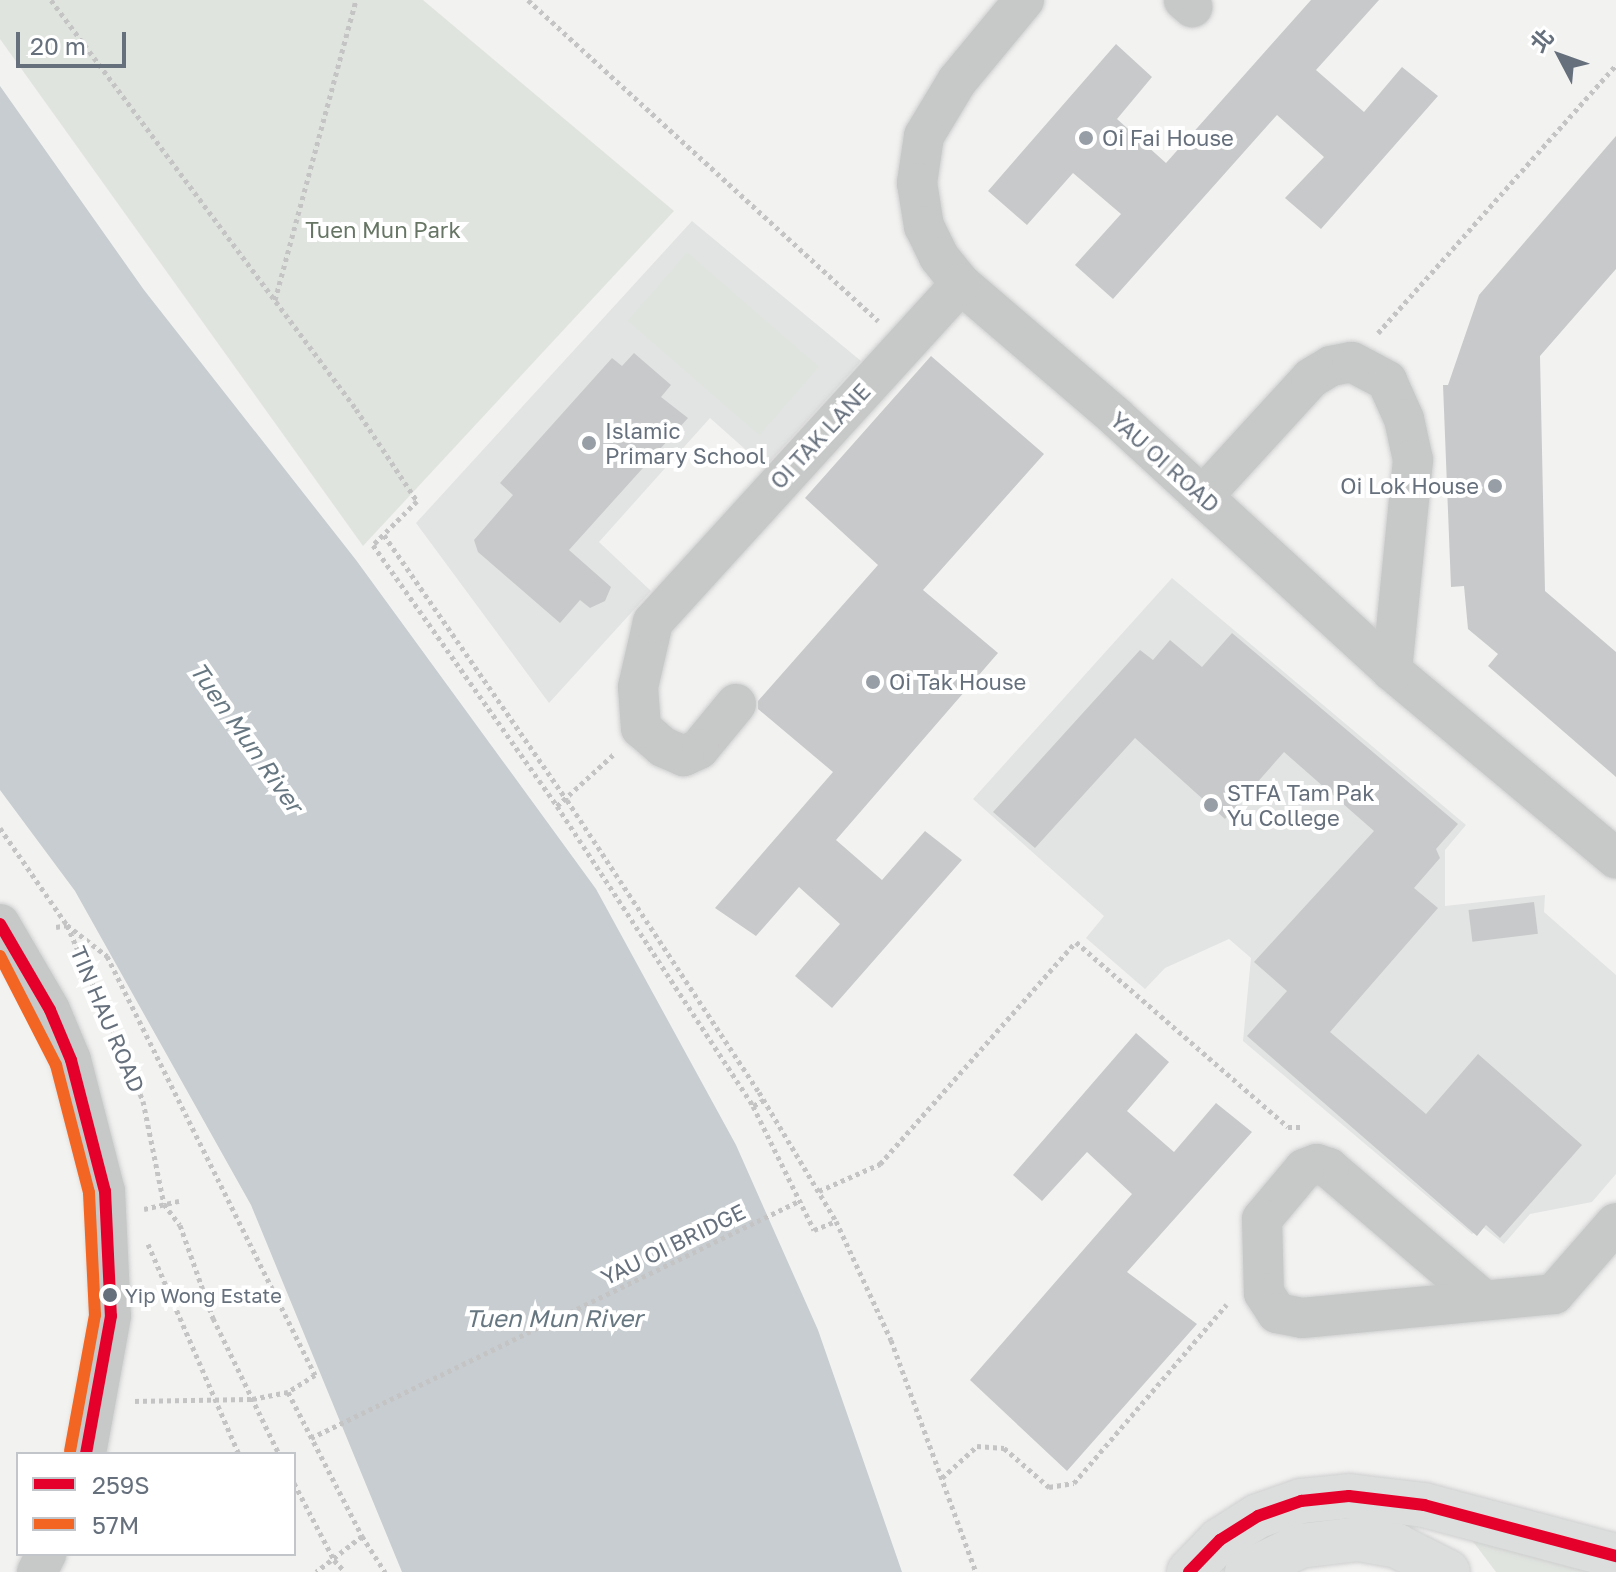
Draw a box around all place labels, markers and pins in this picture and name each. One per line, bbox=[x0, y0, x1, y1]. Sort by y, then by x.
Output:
place label: Oi Fai House bbox=[1102, 125, 1234, 151]
marker: Oi Fai House bbox=[1077, 129, 1095, 147]
place label: Islamic Primary School bbox=[605, 417, 766, 468]
marker: Islamic Primary School bbox=[580, 434, 598, 452]
place label: Oi Lok House bbox=[1340, 473, 1479, 499]
marker: Oi Lok House bbox=[1486, 477, 1504, 495]
place label: Oi Tak House bbox=[889, 669, 1026, 695]
marker: Oi Tak House bbox=[864, 673, 882, 691]
place label: STFA Tam Pak Yu College bbox=[1227, 779, 1375, 830]
marker: STFA Tam Pak Yu College bbox=[1202, 796, 1220, 814]
place label: Yip Wong Estate bbox=[125, 1283, 282, 1307]
marker: Yip Wong Estate bbox=[102, 1287, 118, 1303]

